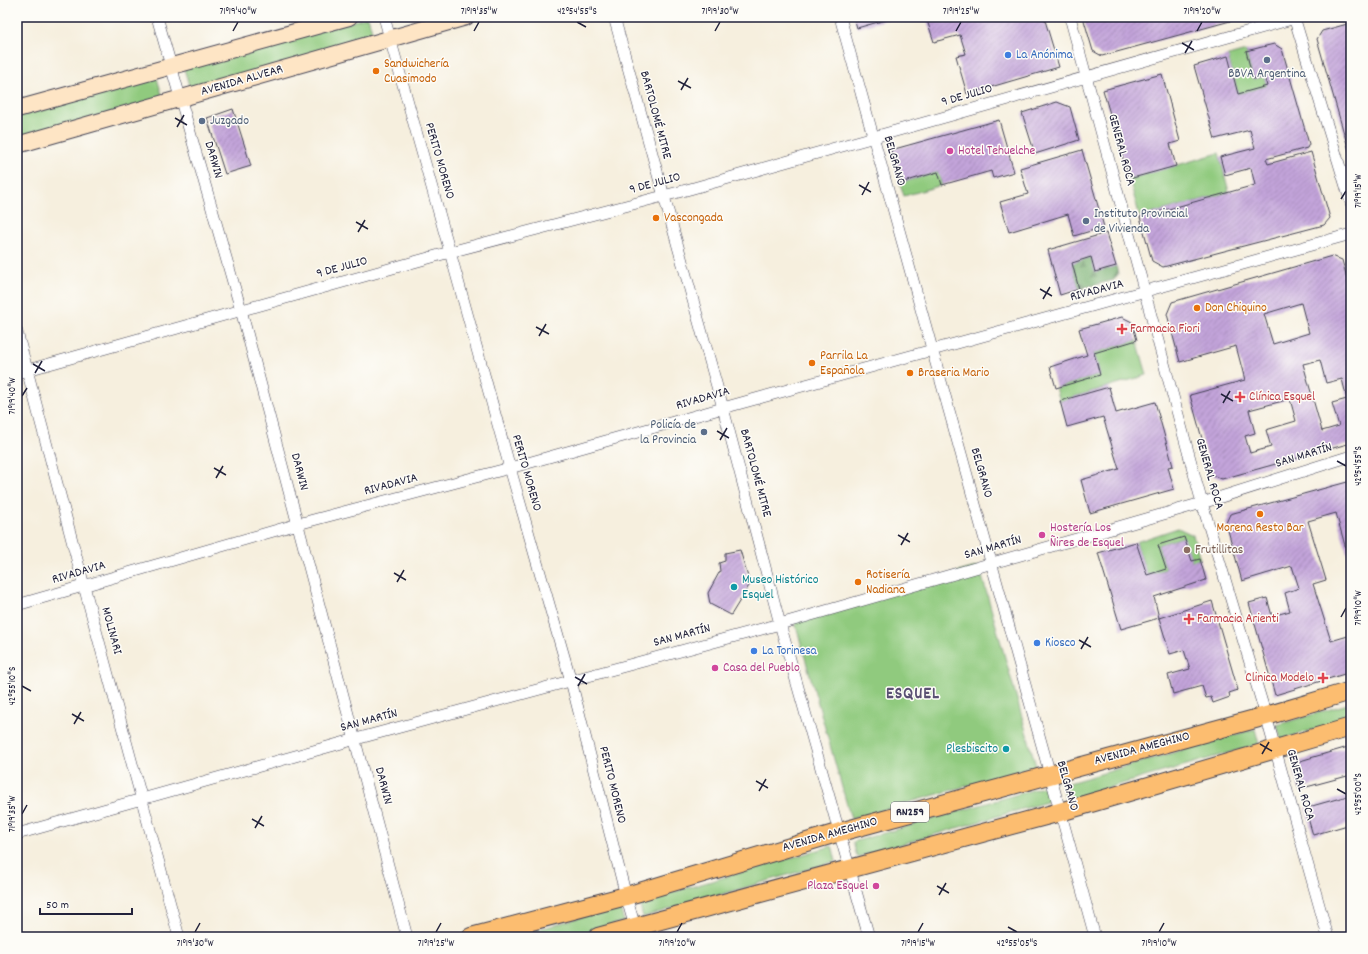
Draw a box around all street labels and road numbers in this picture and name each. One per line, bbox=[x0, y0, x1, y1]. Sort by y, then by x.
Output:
street label: AVENIDA ALVEAR bbox=[199, 60, 285, 102]
street label: BARTOLOMÉ MITRE bbox=[634, 69, 676, 161]
street label: 9 DE JULIO bbox=[939, 80, 995, 112]
street label: GENERAL ROCA bbox=[1102, 112, 1140, 188]
street label: PERITO MORENO bbox=[419, 120, 459, 202]
street label: BELGRANO bbox=[878, 134, 910, 188]
street label: DARWIN bbox=[199, 139, 227, 181]
street label: 9 DE JULIO bbox=[627, 168, 683, 200]
street label: 9 DE JULIO bbox=[314, 252, 370, 284]
street label: RIVADAVIA bbox=[1068, 275, 1126, 307]
street label: RIVADAVIA bbox=[674, 382, 732, 416]
street label: BARTOLOMÉ MITRE bbox=[734, 427, 776, 519]
street label: PERITO MORENO bbox=[506, 432, 546, 514]
street label: GENERAL ROCA bbox=[1190, 436, 1228, 512]
street label: SAN MARTÍN bbox=[1273, 438, 1335, 474]
street label: BELGRANO bbox=[965, 446, 997, 500]
street label: DARWIN bbox=[285, 451, 313, 493]
street label: RIVADAVIA bbox=[362, 469, 420, 501]
street label: SAN MARTÍN bbox=[962, 531, 1024, 565]
street label: RIVADAVIA bbox=[50, 556, 108, 590]
street label: MOLINARI bbox=[96, 605, 126, 657]
street label: SAN MARTÍN bbox=[651, 619, 713, 653]
street label: SAN MARTÍN bbox=[338, 704, 400, 738]
street label: AVENIDA AMEGHINO bbox=[1092, 727, 1192, 771]
street label: PERITO MORENO bbox=[593, 744, 631, 826]
street label: GENERAL ROCA bbox=[1281, 747, 1319, 823]
street label: BELGRANO bbox=[1051, 759, 1083, 813]
street label: DARWIN bbox=[369, 765, 397, 807]
road number: RN259 bbox=[891, 802, 929, 822]
street label: AVENIDA AMEGHINO bbox=[780, 812, 880, 858]

